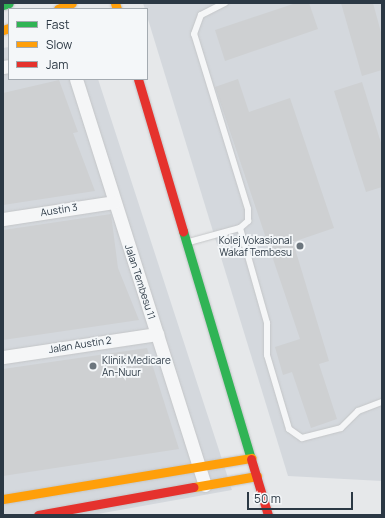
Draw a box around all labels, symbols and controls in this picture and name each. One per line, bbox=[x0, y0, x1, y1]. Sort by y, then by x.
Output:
legend bbox=[8, 8, 148, 80]
text: Fast bbox=[46, 16, 70, 33]
text: Slow bbox=[46, 36, 72, 53]
text: Jam bbox=[46, 56, 68, 73]
street label: Austin 3 bbox=[40, 201, 78, 219]
place label: Kolej Vokasional Wakaf Tembesu bbox=[219, 234, 292, 258]
marker: Kolej Vokasional Wakaf Tembesu bbox=[295, 241, 305, 251]
street label: Jalan Tembesu 11 bbox=[122, 243, 158, 321]
street label: Jalan Austin 2 bbox=[48, 334, 112, 356]
place label: Klinik Medicare An-Nuur bbox=[102, 354, 171, 378]
marker: Klinik Medicare An-Nuur bbox=[87, 360, 99, 372]
scale bar bbox=[249, 484, 355, 510]
text: 50 m bbox=[254, 490, 281, 507]

